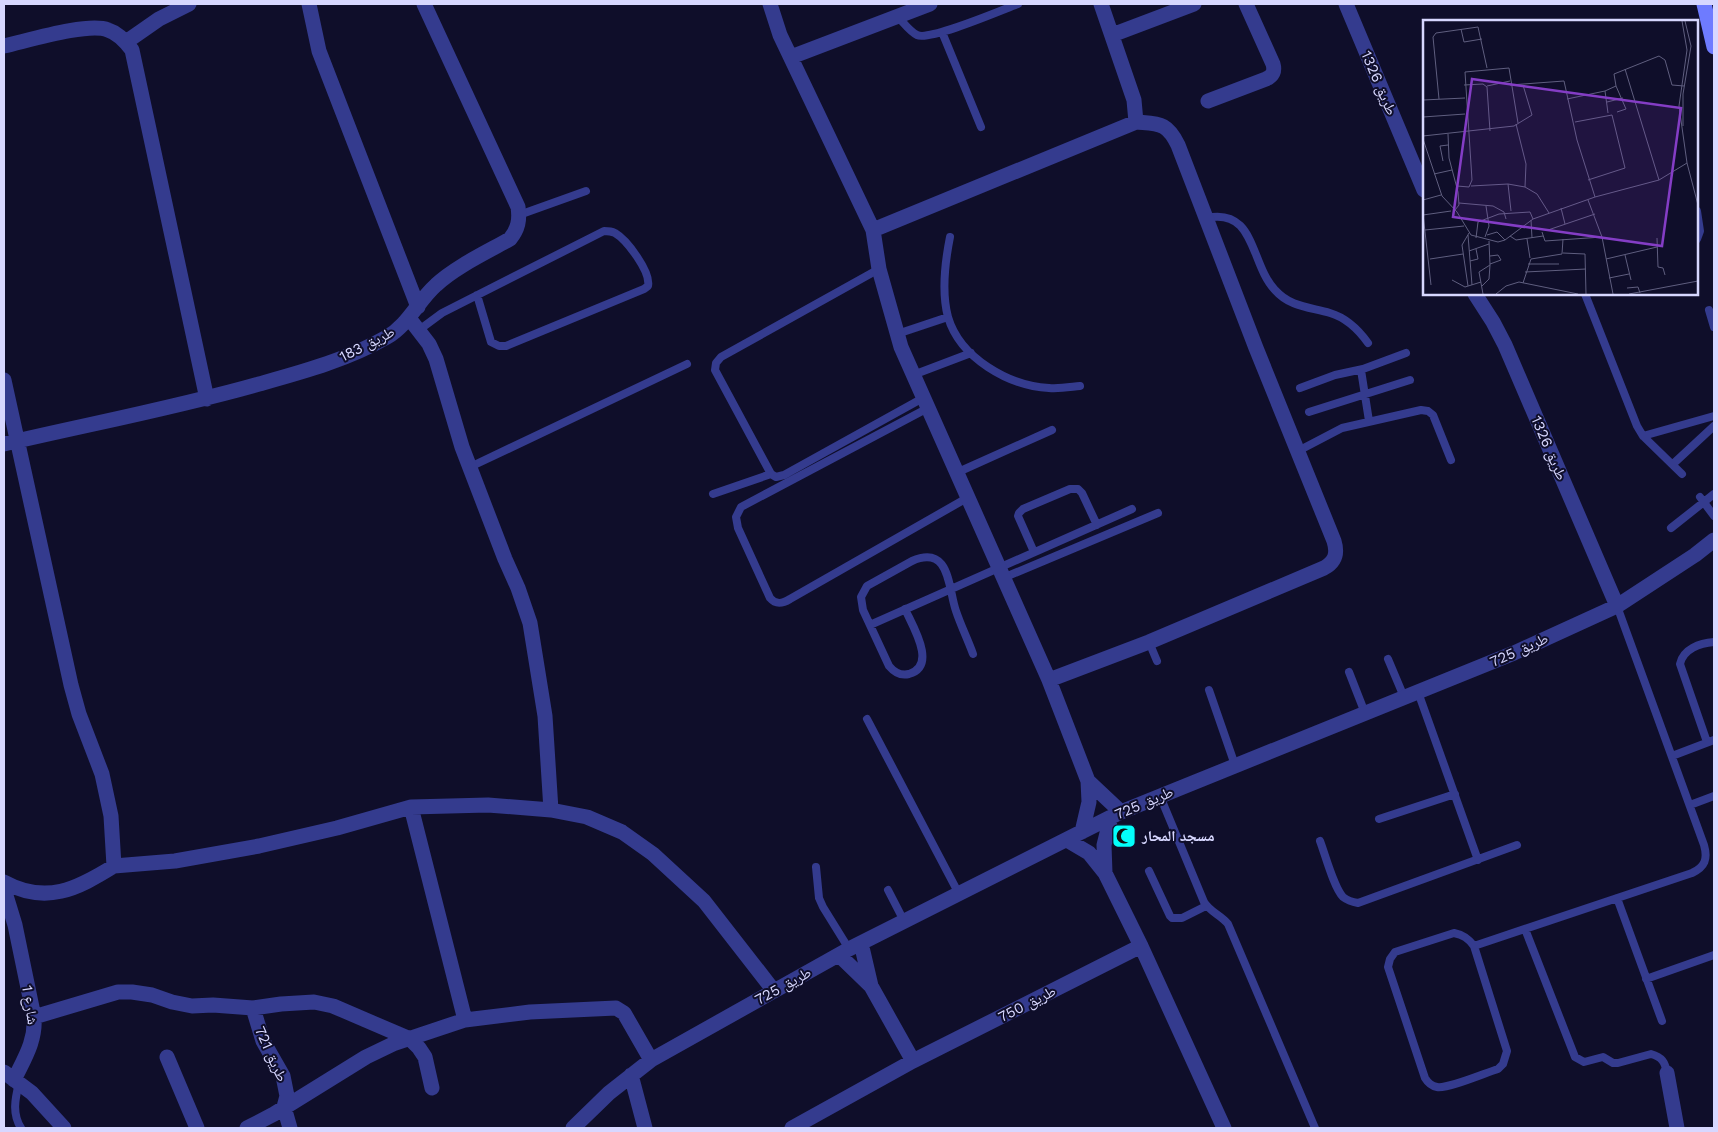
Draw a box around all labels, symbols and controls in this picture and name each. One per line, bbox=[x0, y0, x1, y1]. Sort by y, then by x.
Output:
inset map bbox=[1423, 20, 1698, 295]
street label: طريق 1326 bbox=[1356, 48, 1401, 118]
street label: طريق 183 bbox=[336, 322, 398, 366]
street label: طريق 1326 bbox=[1526, 413, 1571, 483]
street label: طريق 725 bbox=[1487, 629, 1551, 672]
street label: طريق 725 bbox=[1112, 783, 1176, 824]
mosque icon: مسجد المحار bbox=[1111, 823, 1137, 849]
place label: مسجد المحار bbox=[1141, 827, 1215, 845]
street label: طريق 725 bbox=[752, 963, 815, 1010]
street label: طريق 750 bbox=[995, 982, 1059, 1027]
street label: شارع 1 bbox=[17, 984, 42, 1026]
street label: طريق 721 bbox=[250, 1023, 291, 1085]

